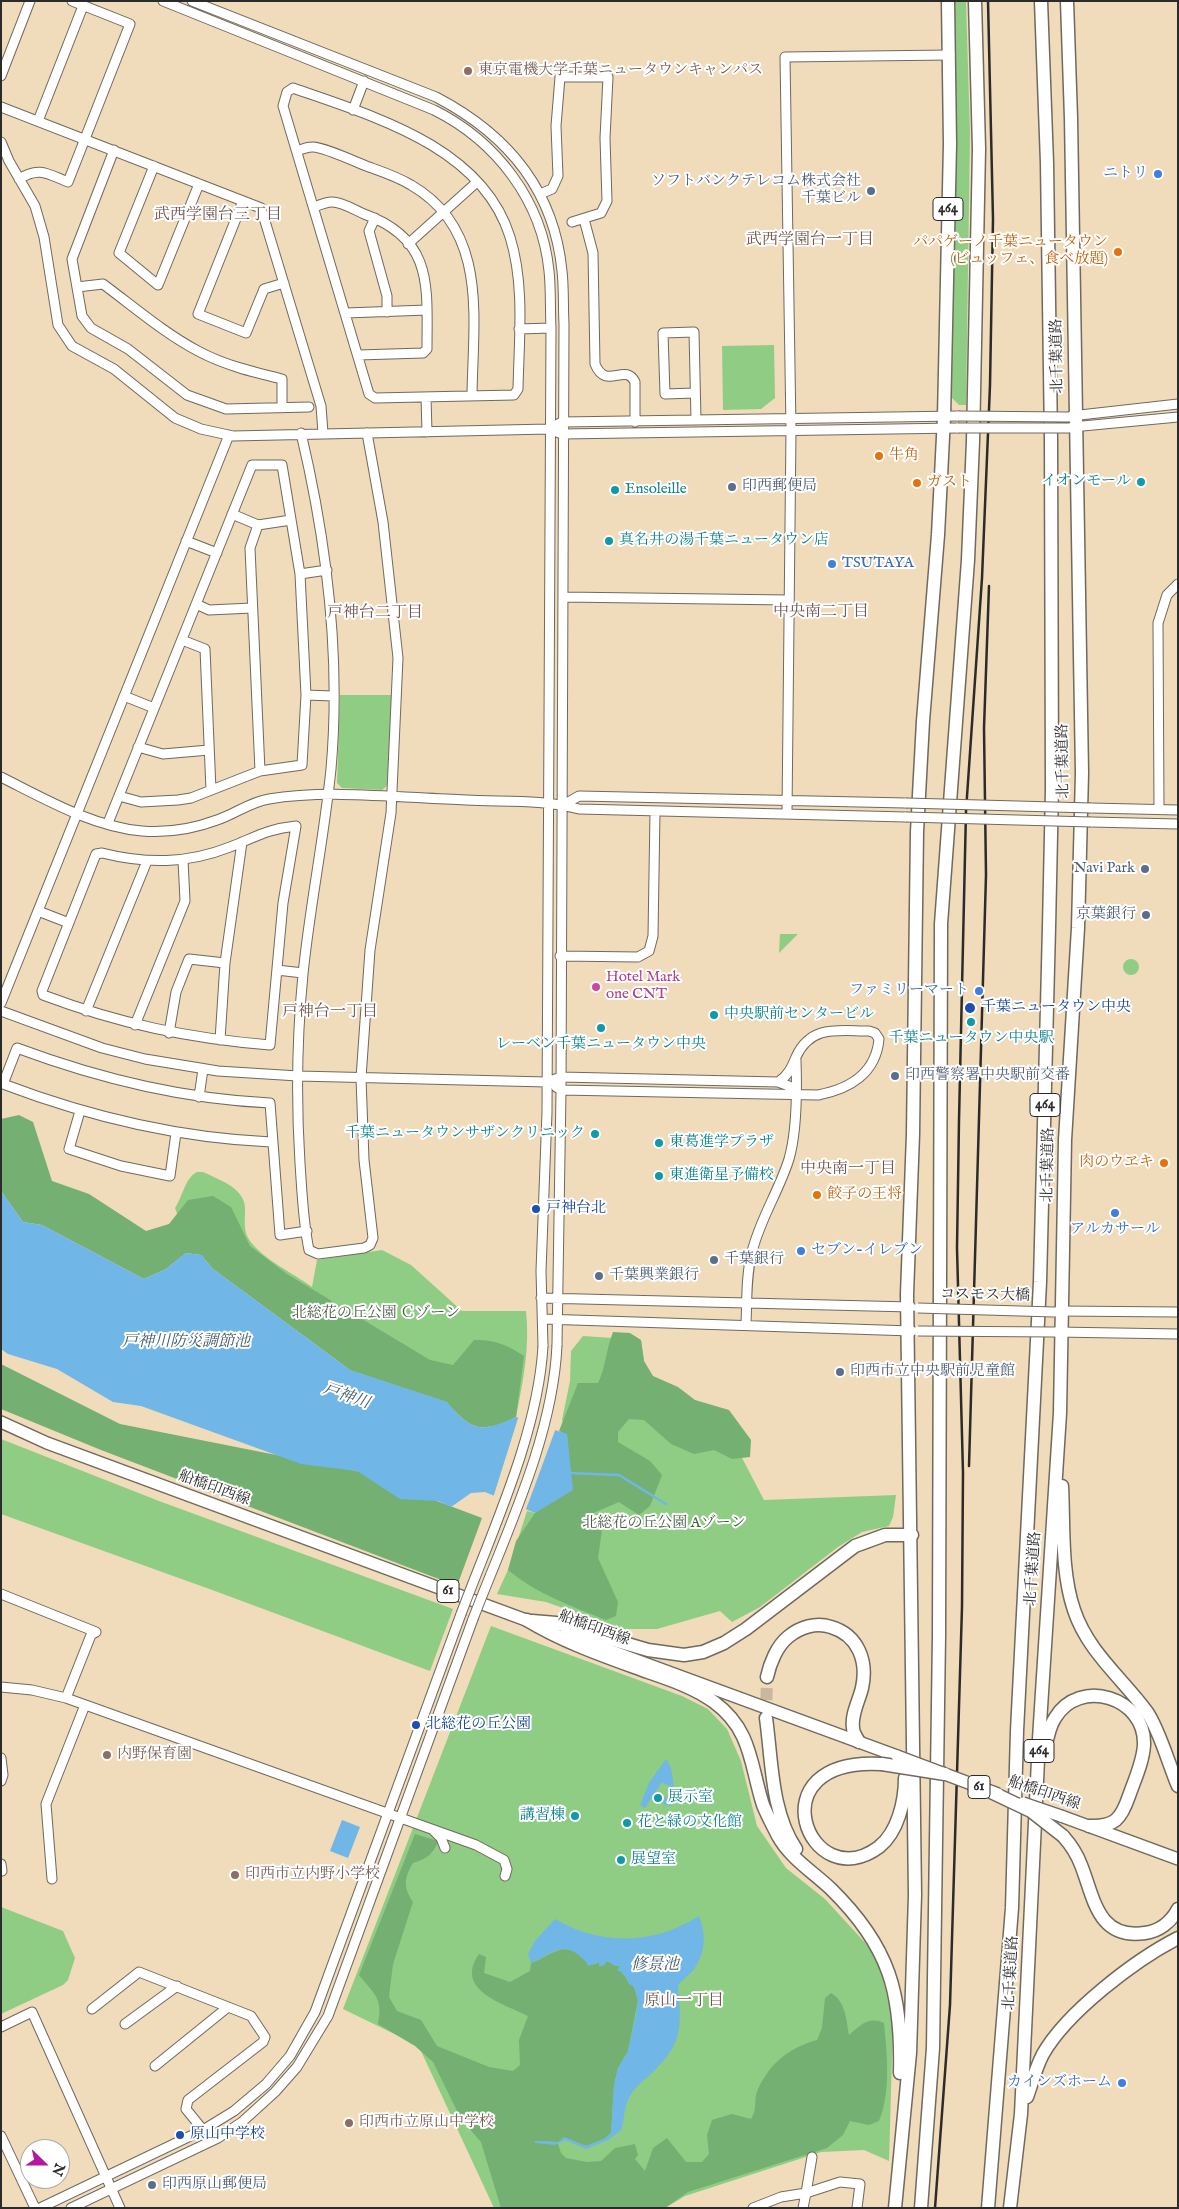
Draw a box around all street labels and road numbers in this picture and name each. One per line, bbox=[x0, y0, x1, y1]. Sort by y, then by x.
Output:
road number: 464 bbox=[933, 198, 963, 220]
street label: 北千葉道路 bbox=[1048, 318, 1068, 394]
street label: 北千葉道路 bbox=[1054, 723, 1074, 799]
road number: 464 bbox=[1030, 1094, 1060, 1116]
street label: 北千葉道路 bbox=[1039, 1127, 1059, 1203]
street label: コスモス大橋 bbox=[940, 1286, 1030, 1306]
street label: 船橋印西線 bbox=[176, 1468, 252, 1510]
street label: 北千葉道路 bbox=[1022, 1531, 1046, 1607]
road number: 61 bbox=[437, 1580, 459, 1602]
street label: 船橋印西線 bbox=[556, 1608, 632, 1650]
road number: 464 bbox=[1024, 1740, 1054, 1762]
street label: 船橋印西線 bbox=[1006, 1773, 1082, 1815]
road number: 61 bbox=[968, 1775, 990, 1798]
street label: 北千葉道路 bbox=[1001, 1935, 1023, 2011]

